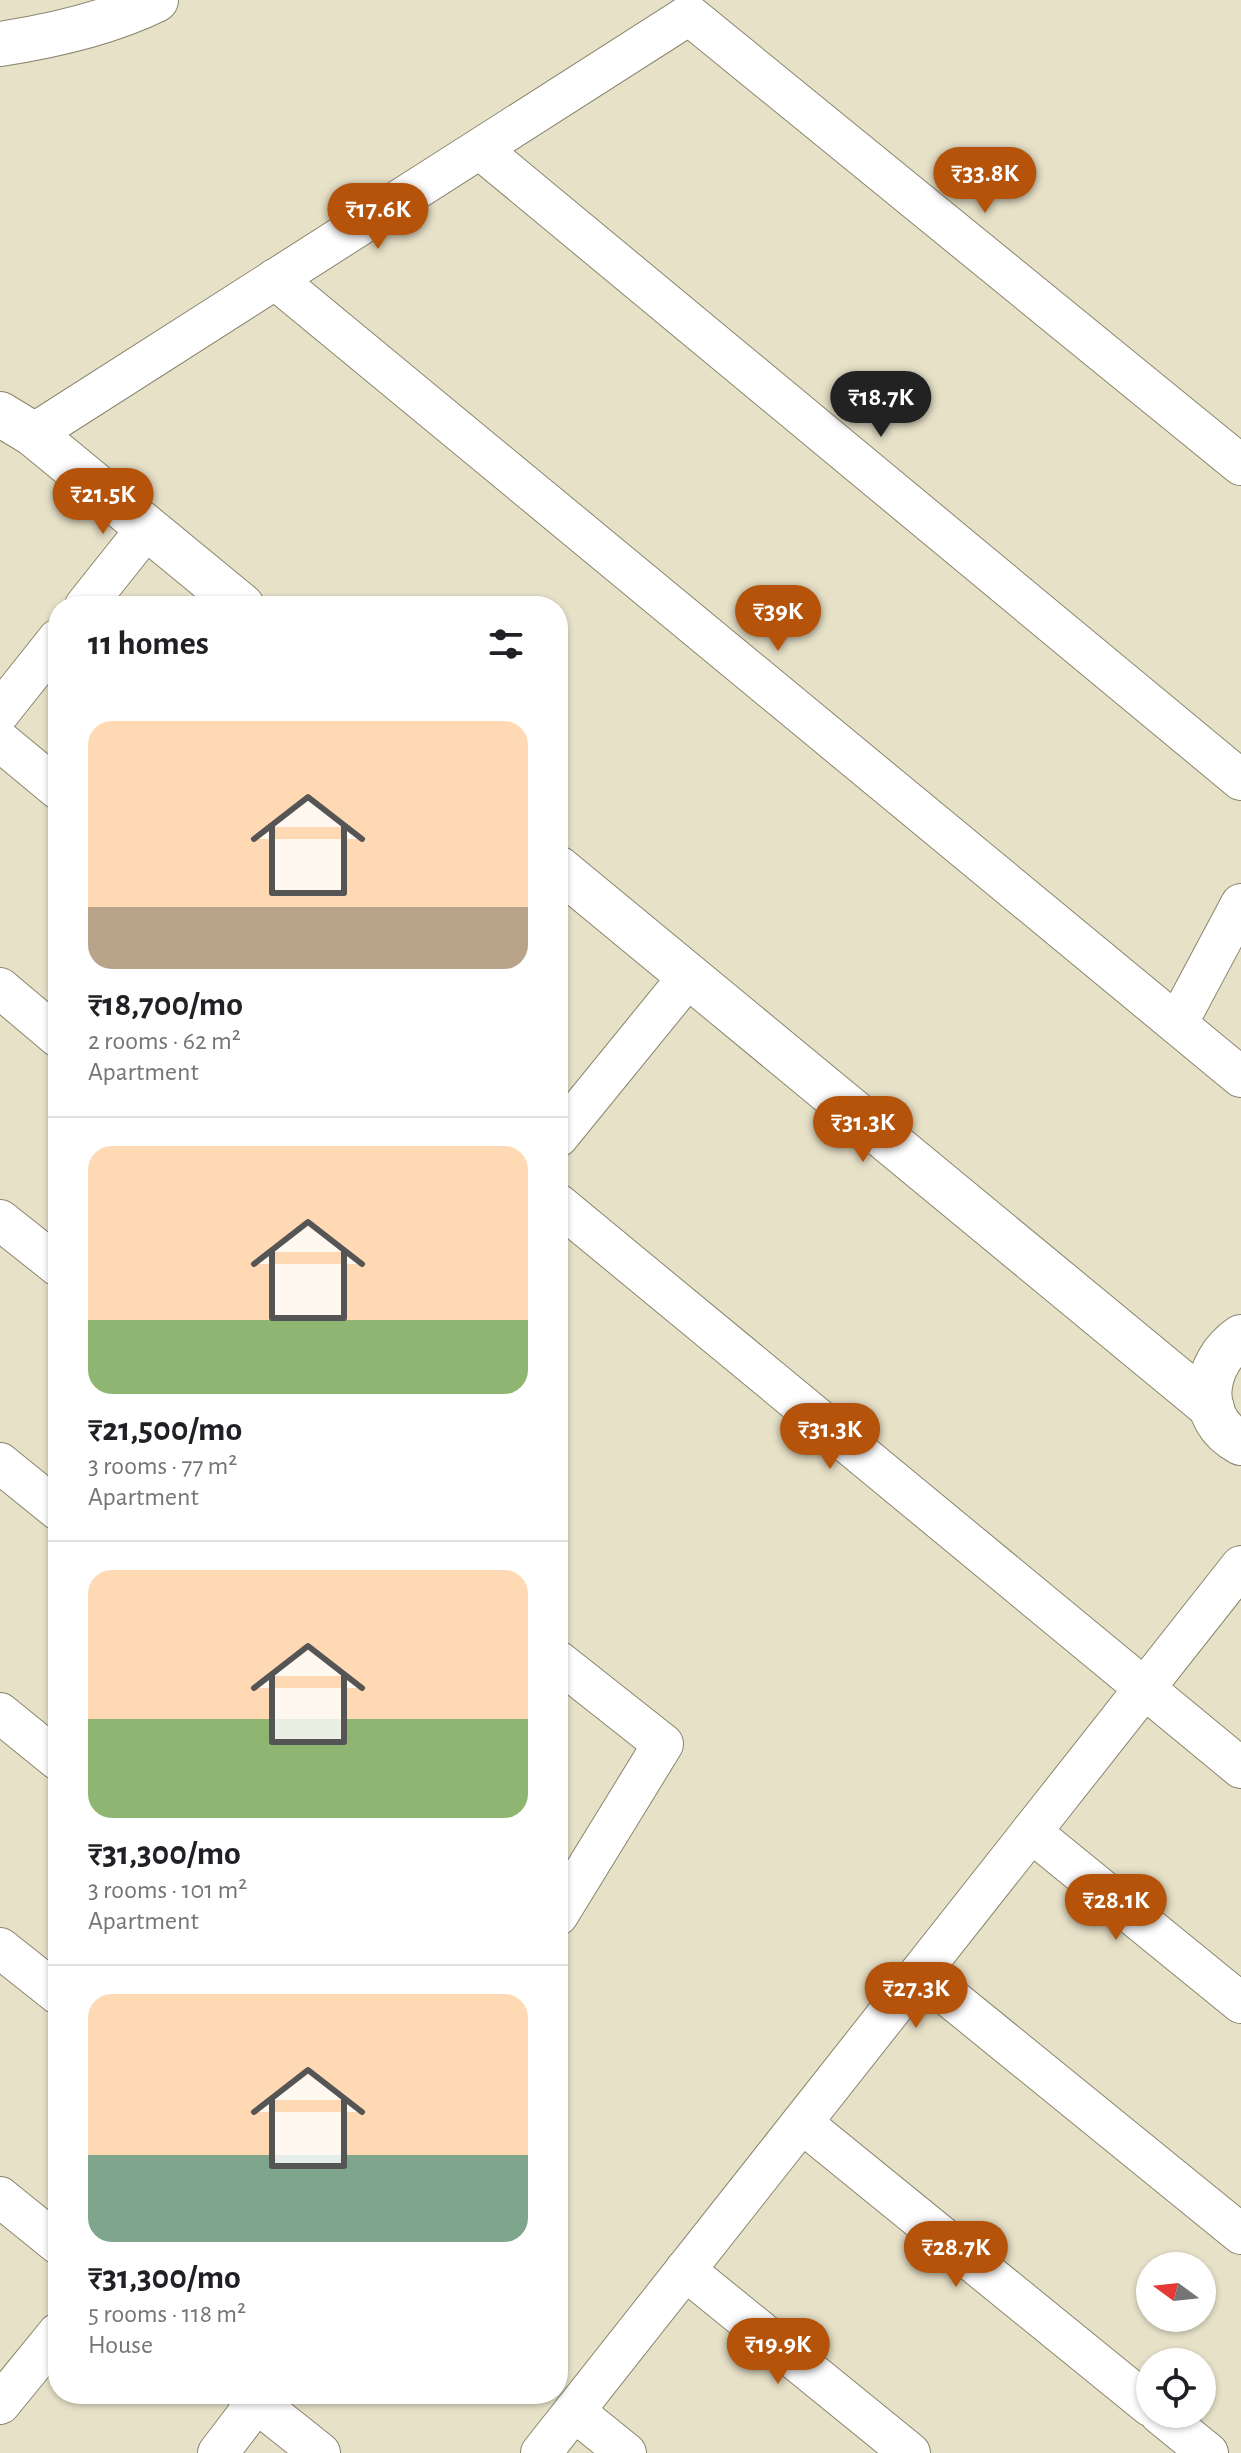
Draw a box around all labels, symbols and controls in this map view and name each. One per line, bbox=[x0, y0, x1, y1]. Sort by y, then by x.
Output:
pin: ₹33.8K bbox=[920, 147, 1050, 215]
text: ₹33.8K bbox=[951, 160, 1019, 186]
pin: ₹17.6K bbox=[313, 183, 443, 251]
text: ₹17.6K bbox=[345, 196, 411, 222]
pin: ₹18.7K bbox=[816, 371, 946, 439]
text: ₹18.7K bbox=[848, 384, 914, 410]
pin: ₹21.5K bbox=[38, 468, 168, 536]
text: ₹21.5K bbox=[71, 481, 135, 507]
pin: ₹39K bbox=[731, 585, 825, 653]
text: ₹39K bbox=[753, 598, 803, 624]
icon: filters bbox=[484, 622, 528, 666]
text: 11 homes bbox=[88, 627, 209, 661]
icon: home bbox=[236, 773, 380, 917]
text: ₹18,700/mo bbox=[88, 988, 243, 1022]
text: 2 rooms · 62 m² bbox=[88, 1028, 241, 1054]
text: Apartment bbox=[88, 1059, 199, 1085]
pin: ₹31.3K bbox=[798, 1096, 928, 1164]
text: ₹31.3K bbox=[831, 1109, 895, 1135]
icon: home bbox=[236, 1198, 380, 1342]
pin: ₹31.3K bbox=[765, 1403, 895, 1471]
text: ₹21,500/mo bbox=[88, 1413, 242, 1447]
text: ₹31.3K bbox=[798, 1416, 862, 1442]
text: 3 rooms · 77 m² bbox=[88, 1453, 237, 1479]
text: Apartment bbox=[88, 1484, 199, 1510]
icon: home bbox=[236, 1622, 380, 1766]
text: ₹31,300/mo bbox=[88, 1837, 241, 1871]
pin: ₹28.1K bbox=[1051, 1874, 1181, 1942]
text: 3 rooms · 101 m² bbox=[88, 1877, 247, 1903]
text: ₹28.1K bbox=[1083, 1887, 1149, 1913]
text: Apartment bbox=[88, 1908, 199, 1934]
pin: ₹27.3K bbox=[851, 1962, 981, 2030]
text: ₹27.3K bbox=[883, 1975, 949, 2001]
icon: home bbox=[236, 2046, 380, 2190]
pin: ₹28.7K bbox=[891, 2221, 1021, 2289]
text: ₹28.7K bbox=[922, 2234, 990, 2260]
north arrow bbox=[1136, 2252, 1216, 2332]
map controls bbox=[1136, 2252, 1216, 2428]
text: ₹31,300/mo bbox=[88, 2261, 241, 2295]
text: 5 rooms · 118 m² bbox=[88, 2301, 246, 2327]
pin: ₹19.9K bbox=[713, 2318, 843, 2386]
text: ₹19.9K bbox=[745, 2331, 811, 2357]
text: House bbox=[88, 2332, 153, 2358]
button: locate bbox=[1136, 2348, 1216, 2428]

